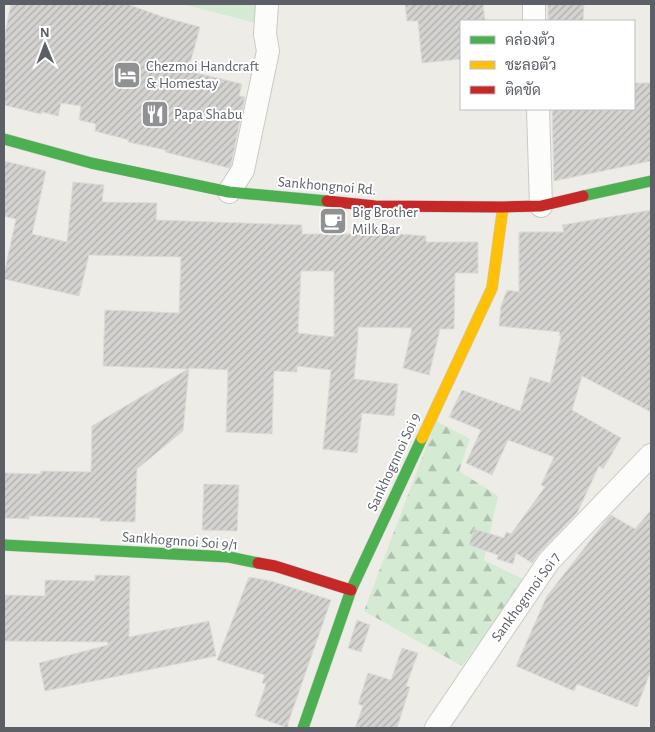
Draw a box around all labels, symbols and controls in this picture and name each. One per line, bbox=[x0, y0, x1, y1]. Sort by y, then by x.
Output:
north arrow bbox=[20, 20, 70, 70]
legend bbox=[460, 20, 635, 110]
text: N bbox=[40, 26, 50, 40]
text: คล่องตัว bbox=[505, 30, 555, 48]
text: ชะลอตัว bbox=[505, 56, 556, 73]
place label: Chezmoi Handcraft & Homestay bbox=[146, 59, 259, 91]
hotel icon: Chezmoi Handcraft & Homestay bbox=[112, 60, 142, 90]
text: ติดขัด bbox=[505, 81, 541, 98]
restaurant icon: Papa Shabu bbox=[140, 99, 170, 129]
place label: Papa Shabu bbox=[174, 107, 243, 122]
street label: Sankhongnoi Rd. bbox=[277, 174, 377, 198]
place label: Big Brother Milk Bar bbox=[352, 205, 418, 237]
cafe icon: Big Brother Milk Bar bbox=[318, 206, 348, 236]
street label: Sankhognnoi Soi 9 bbox=[365, 410, 423, 514]
street label: Sankhognnoi Soi 9/1 bbox=[122, 529, 238, 553]
street label: Sankhognnoi Soi 7 bbox=[489, 550, 563, 644]

